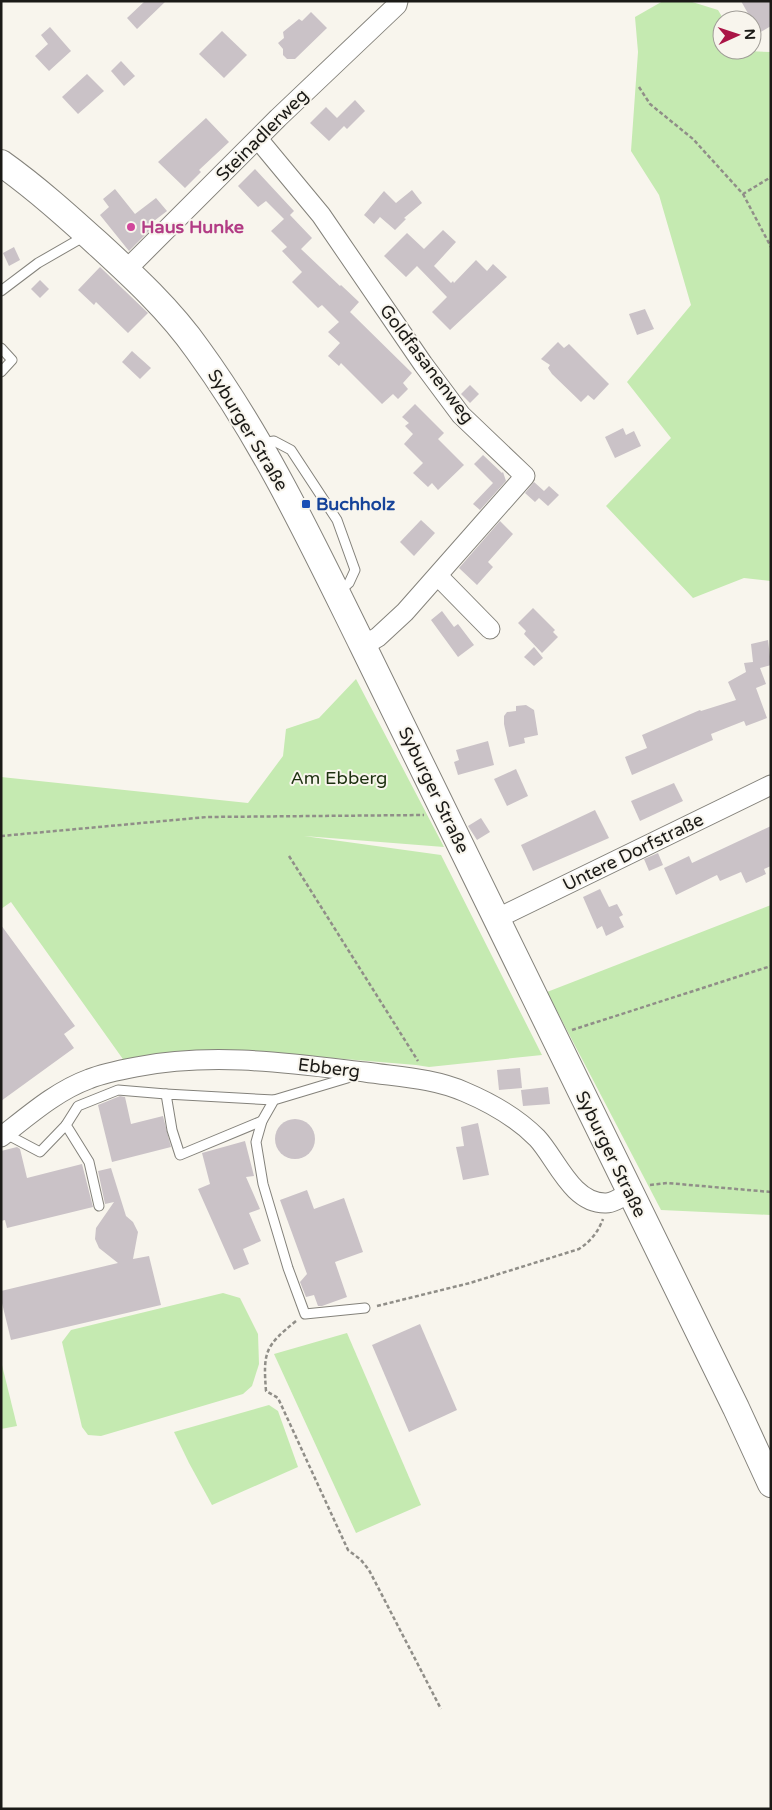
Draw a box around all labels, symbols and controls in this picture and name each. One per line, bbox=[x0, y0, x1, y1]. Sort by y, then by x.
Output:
north arrow bbox=[712, 10, 762, 60]
text: N bbox=[741, 28, 758, 40]
street label: Steinadlerweg bbox=[211, 84, 313, 186]
place label: Haus Hunke bbox=[141, 216, 244, 238]
marker: Haus Hunke bbox=[125, 221, 137, 233]
street label: Goldfasanenweg bbox=[375, 300, 479, 428]
street label: Syburger Straße bbox=[203, 365, 293, 495]
place label: Buchholz bbox=[316, 493, 395, 515]
marker: Buchholz bbox=[300, 498, 312, 510]
street label: Syburger Straße bbox=[394, 723, 474, 857]
park label: Am Ebberg bbox=[291, 767, 387, 789]
street label: Untere Dorfstraße bbox=[559, 808, 707, 896]
street label: Ebberg bbox=[297, 1053, 361, 1083]
street label: Syburger Straße bbox=[571, 1087, 651, 1221]

